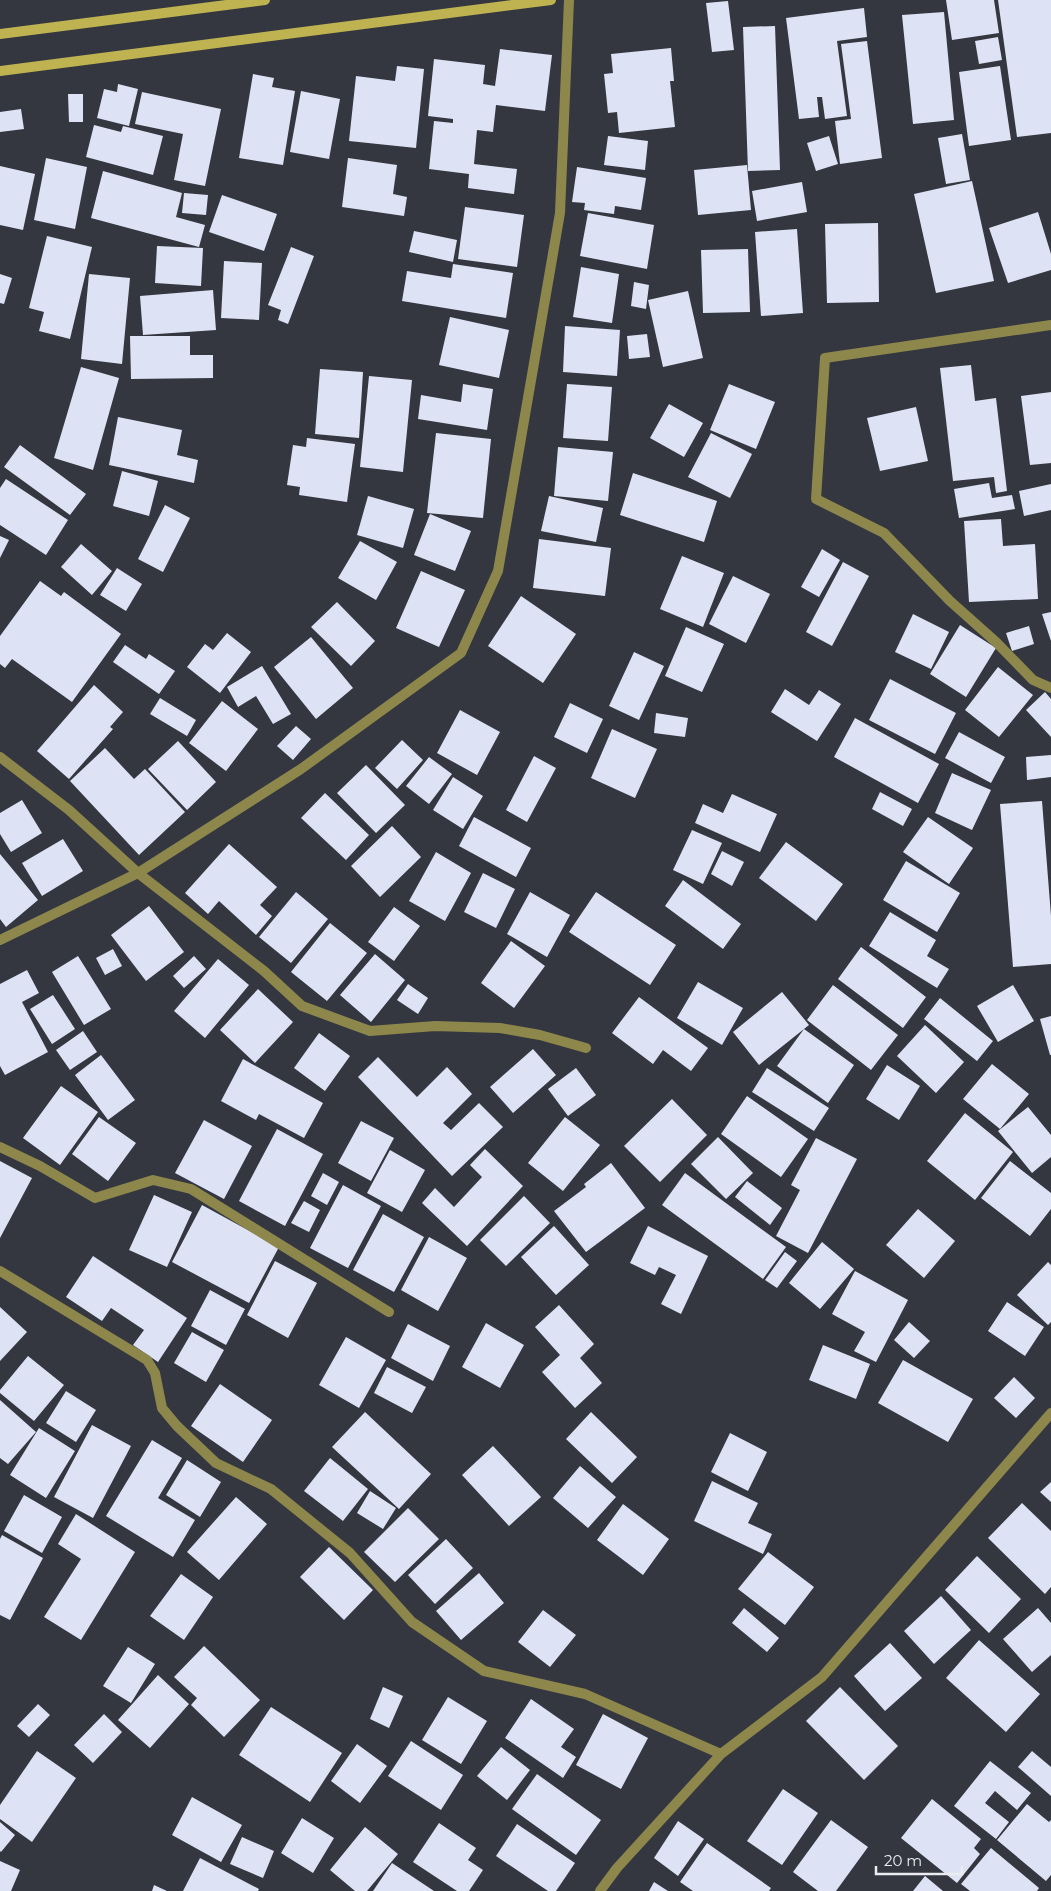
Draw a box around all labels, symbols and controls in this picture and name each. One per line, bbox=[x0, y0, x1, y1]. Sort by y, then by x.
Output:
scale bar bbox=[876, 1844, 962, 1876]
text: 20 m bbox=[884, 1851, 922, 1870]

